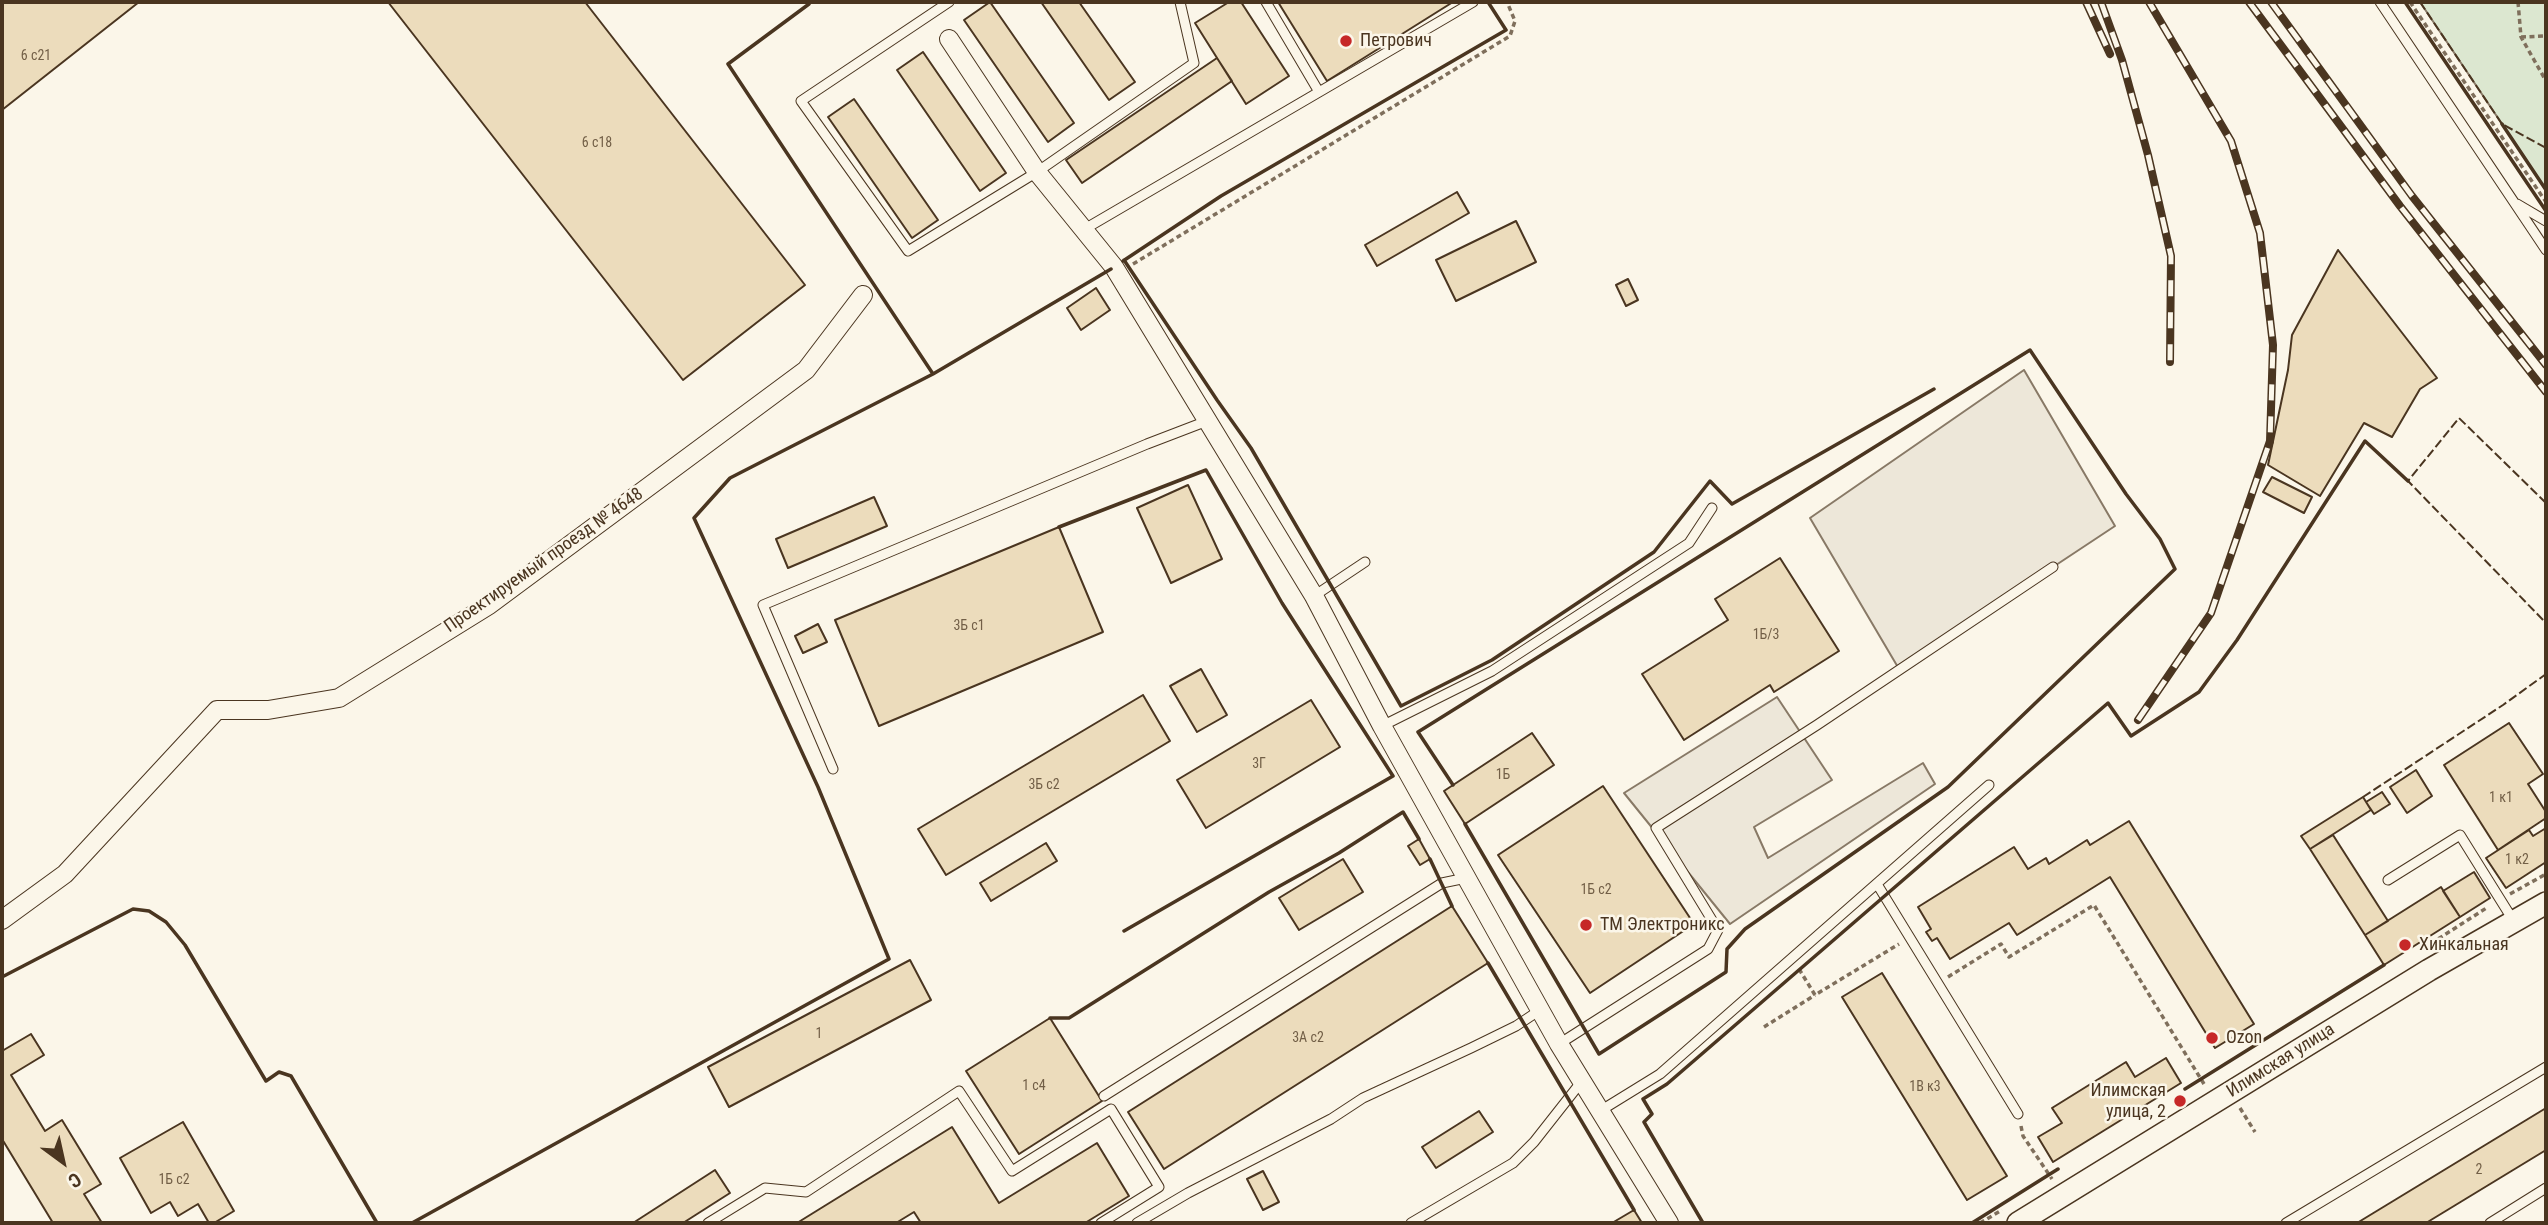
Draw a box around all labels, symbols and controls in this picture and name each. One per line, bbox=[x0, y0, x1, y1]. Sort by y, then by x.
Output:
place label: Петрович bbox=[1360, 30, 1432, 52]
marker: Петрович bbox=[1338, 33, 1354, 49]
house number: 6 с21 bbox=[21, 48, 51, 64]
house number: 6 с18 bbox=[582, 135, 612, 151]
street label: Проектируемый проезд № 4648 bbox=[440, 484, 648, 638]
house number: 3Б с1 bbox=[953, 618, 985, 634]
house number: 1Б/3 bbox=[1753, 627, 1779, 643]
house number: 3Г bbox=[1252, 756, 1266, 772]
house number: 1Б bbox=[1496, 767, 1510, 783]
house number: 3Б с2 bbox=[1028, 777, 1060, 793]
house number: 1 к1 bbox=[2489, 790, 2513, 806]
house number: 1 к2 bbox=[2505, 852, 2529, 868]
house number: 1Б с2 bbox=[1580, 882, 1612, 898]
place label: ТМ Электроникс bbox=[1600, 914, 1725, 936]
marker: ТМ Электроникс bbox=[1578, 917, 1594, 933]
place label: Хинкальная bbox=[2419, 934, 2509, 956]
marker: Хинкальная bbox=[2397, 937, 2413, 953]
street label: Илимская улица bbox=[2223, 1019, 2339, 1103]
house number: 1 bbox=[816, 1026, 822, 1042]
place label: Ozon bbox=[2226, 1027, 2262, 1049]
house number: 3А с2 bbox=[1292, 1030, 1324, 1046]
marker: Ozon bbox=[2204, 1030, 2220, 1046]
house number: 1 с4 bbox=[1022, 1078, 1046, 1094]
house number: 1В к3 bbox=[1909, 1079, 1941, 1095]
place label: Илимская улица, 2 bbox=[2090, 1080, 2166, 1122]
marker: Илимская улица, 2 bbox=[2172, 1093, 2188, 1109]
north arrow bbox=[28, 1127, 98, 1197]
house number: 2 bbox=[2476, 1162, 2482, 1178]
text: С bbox=[64, 1167, 86, 1193]
house number: 1Б с2 bbox=[158, 1172, 190, 1188]

